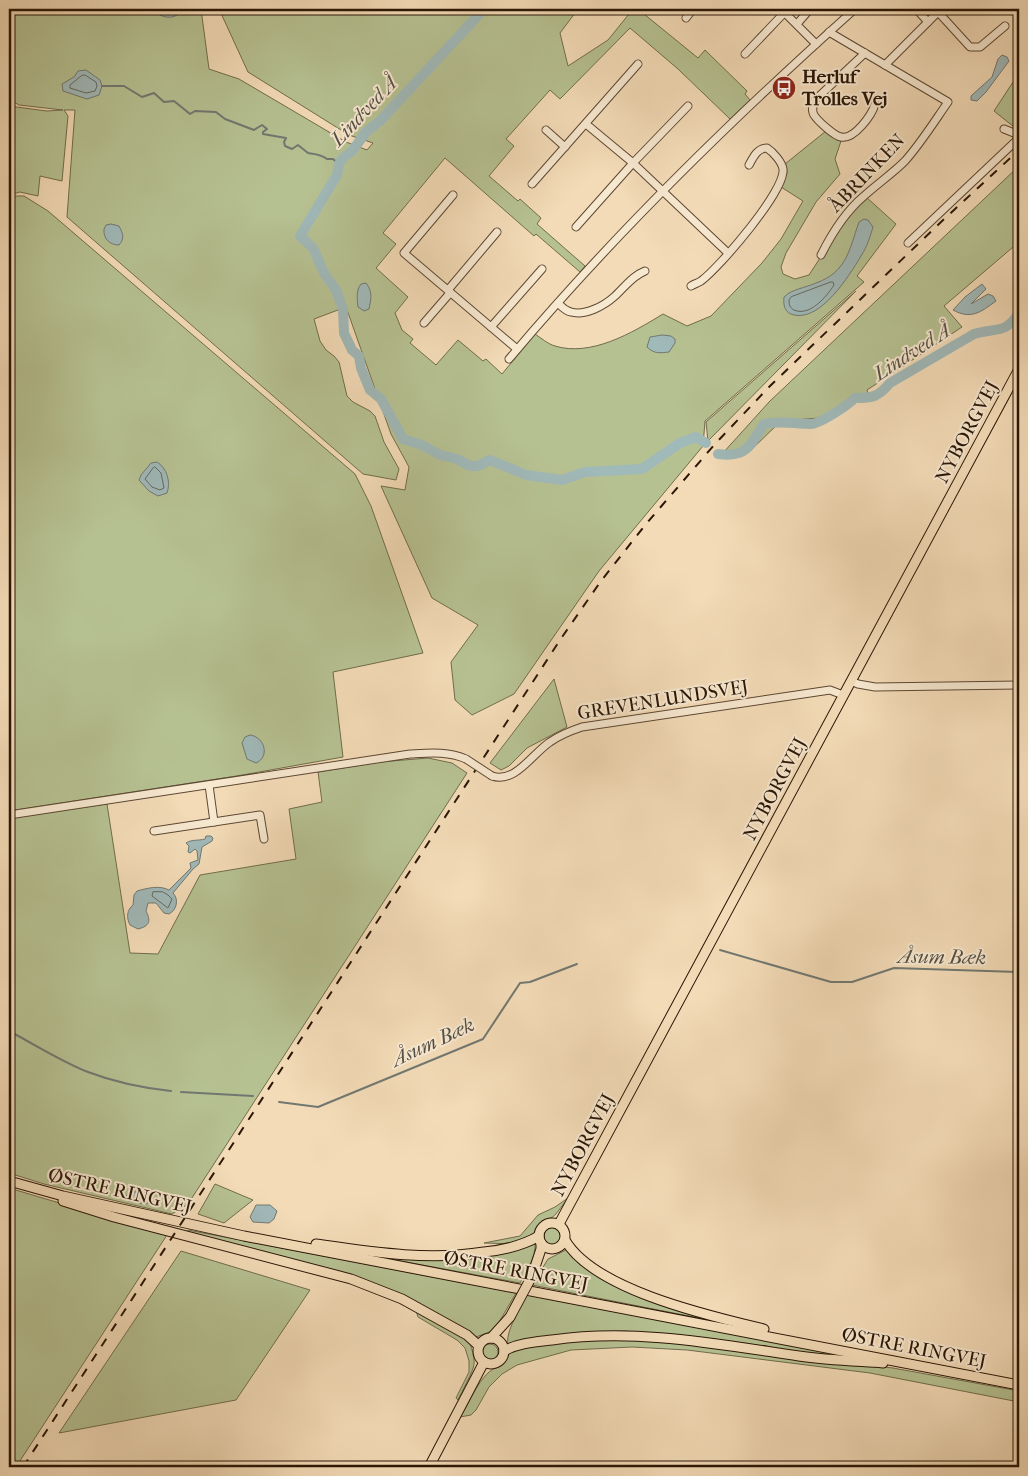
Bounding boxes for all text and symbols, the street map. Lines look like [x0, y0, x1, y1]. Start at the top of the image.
place label: Herluf Trolles Vej [801, 66, 887, 110]
water label: Lindved Å [323, 69, 403, 152]
bus stop icon: Herluf Trolles Vej [771, 75, 797, 101]
street label: ÅBRINKEN [824, 129, 910, 217]
water label: Lindved Å [866, 316, 956, 386]
street label: NYBORGVEJ [931, 377, 1003, 487]
street label: GREVENLUNDSVEJ [576, 676, 750, 724]
street label: NYBORGVEJ [739, 734, 811, 844]
water label: Åsum Bæk [895, 943, 986, 969]
water label: Åsum Bæk [385, 1011, 478, 1072]
street label: NYBORGVEJ [547, 1090, 619, 1200]
street label: ØSTRE RINGVEJ [46, 1164, 194, 1218]
street label: ØSTRE RINGVEJ [442, 1246, 590, 1296]
street label: ØSTRE RINGVEJ [840, 1323, 988, 1373]

